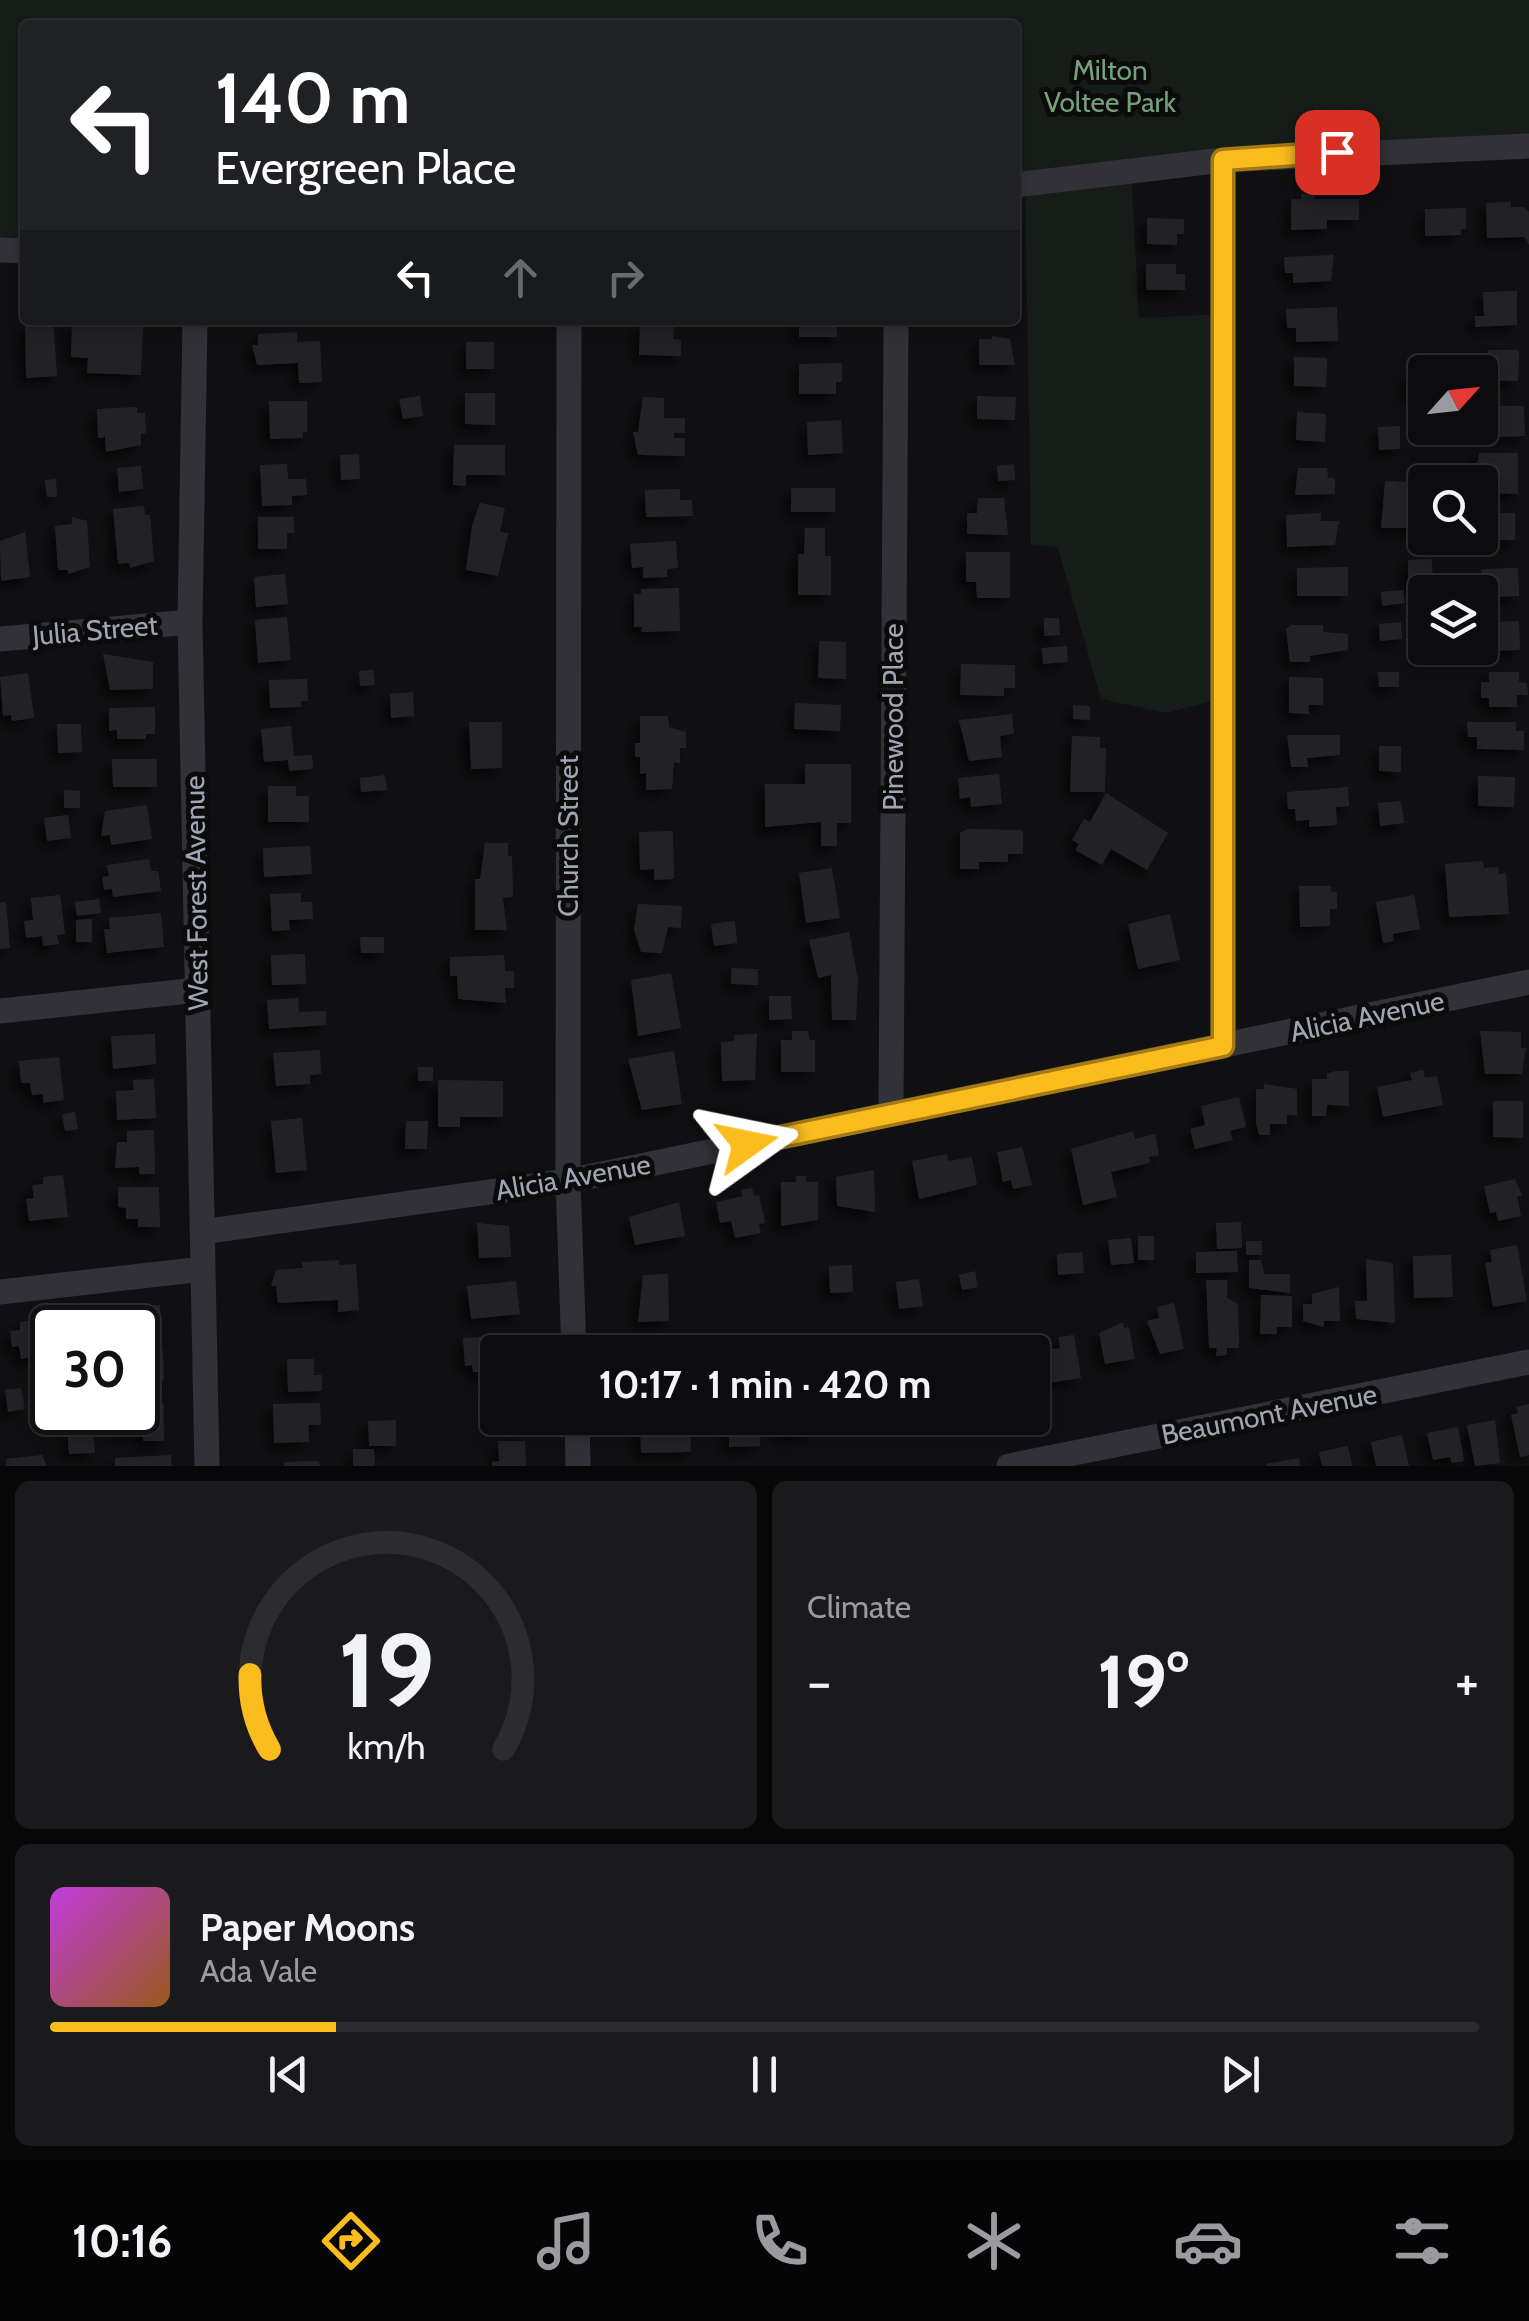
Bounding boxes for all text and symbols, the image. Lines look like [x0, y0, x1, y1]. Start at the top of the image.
park label: Milton Voltee Park [1044, 53, 1176, 119]
text: 140 m [215, 55, 410, 141]
icon: left [50, 60, 180, 190]
pin [1295, 110, 1380, 195]
icon: arrive [1310, 125, 1365, 180]
text: Evergreen Place [215, 141, 516, 195]
icon: left [388, 250, 443, 305]
icon: ahead [493, 250, 548, 305]
icon: right [598, 250, 653, 305]
north arrow [1408, 355, 1498, 445]
map controls [1408, 355, 1498, 665]
button: search [1408, 465, 1498, 555]
button: layers [1408, 575, 1498, 665]
street label: Julia Street [30, 608, 159, 653]
street label: Pinewood Place [876, 623, 910, 811]
street label: Church Street [551, 755, 585, 917]
street label: West Forest Avenue [177, 775, 215, 1011]
street label: Alicia Avenue [1287, 983, 1447, 1049]
position arrow [695, 1092, 799, 1196]
street label: Alicia Avenue [493, 1147, 653, 1207]
speed limit sign: 30 [30, 1305, 160, 1435]
text: 10:17 · 1 min · 420 m [599, 1361, 931, 1408]
street label: Beaumont Avenue [1158, 1376, 1380, 1452]
text: Climate [807, 1587, 911, 1626]
text: 19 [338, 1607, 434, 1733]
text: 19° [1097, 1636, 1189, 1727]
text: − [807, 1648, 831, 1715]
text: + [1455, 1648, 1479, 1715]
text: km/h [347, 1725, 425, 1768]
text: Paper Moons [200, 1904, 415, 1951]
text: Ada Vale [200, 1951, 317, 1990]
icon: previous [261, 2047, 316, 2102]
icon: pause [737, 2047, 792, 2102]
icon: next [1213, 2047, 1268, 2102]
icon: directions [316, 2206, 386, 2276]
icon: music [531, 2206, 601, 2276]
icon: phone [745, 2206, 815, 2276]
icon: climate [959, 2206, 1029, 2276]
icon: car [1173, 2206, 1243, 2276]
icon: filters [1387, 2206, 1457, 2276]
text: 10:16 [72, 2214, 172, 2268]

